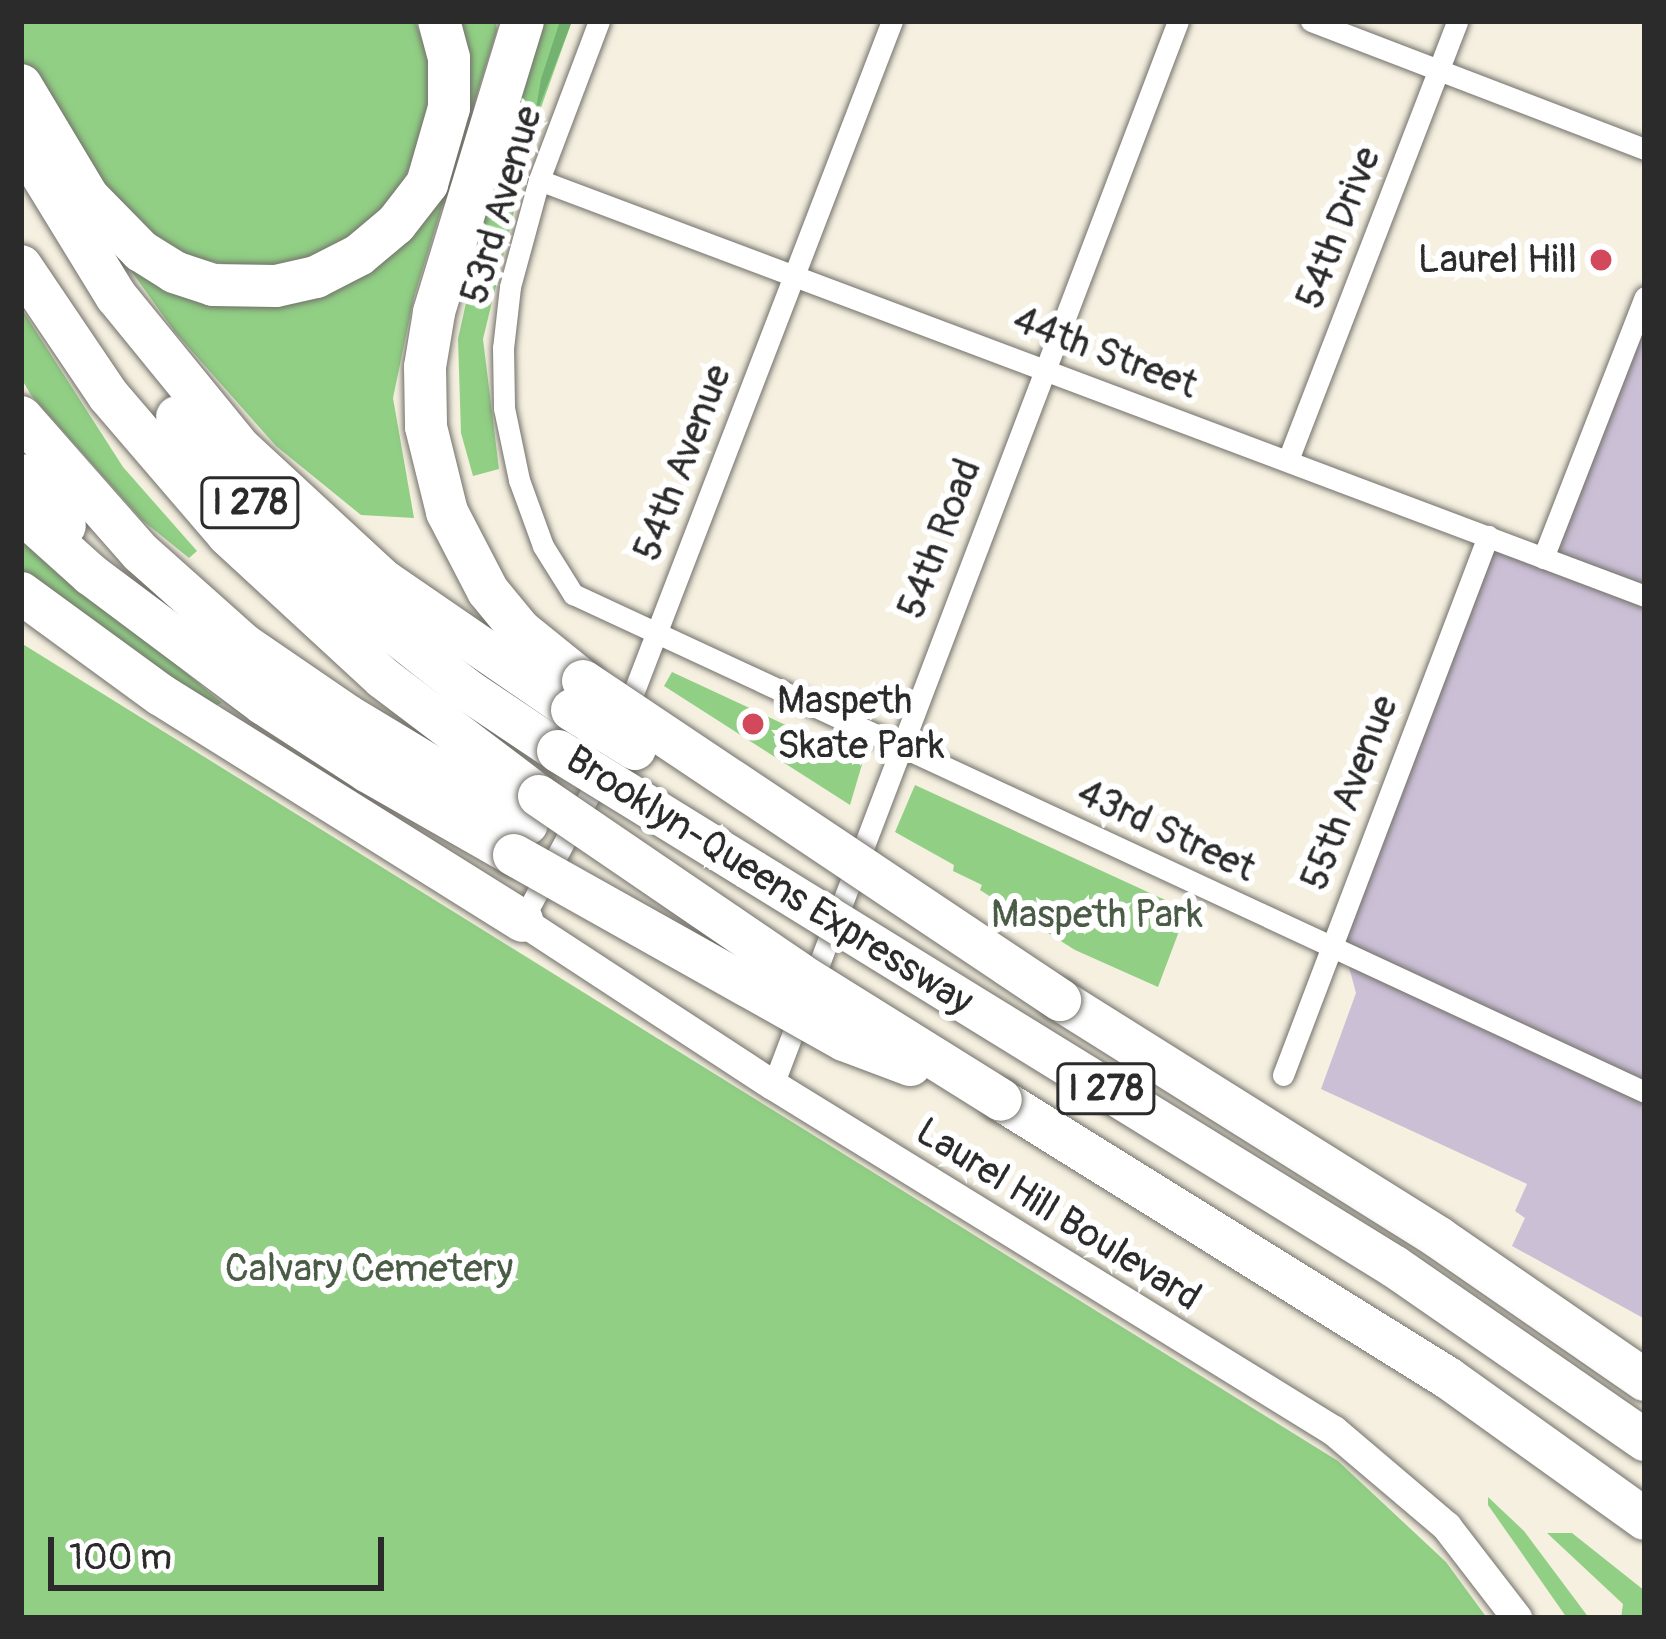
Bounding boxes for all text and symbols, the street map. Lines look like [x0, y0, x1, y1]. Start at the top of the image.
street label: 53rd Avenue [451, 101, 553, 309]
street label: 54th Drive [1287, 140, 1391, 316]
place label: Laurel Hill [1418, 237, 1577, 283]
marker: Laurel Hill [1588, 247, 1614, 273]
street label: 44th Street [1006, 296, 1204, 410]
street label: 54th Avenue [624, 358, 742, 568]
street label: 54th Road [888, 453, 992, 625]
road number: I 278 [199, 473, 301, 533]
place label: Maspeth Skate Park [777, 679, 945, 770]
street label: 55th Avenue [1291, 689, 1409, 897]
marker: Maspeth Skate Park [740, 711, 766, 737]
street label: Brooklyn-Queens Expressway [557, 736, 981, 1026]
street label: 43rd Street [1070, 769, 1262, 893]
park label: Maspeth Park [991, 892, 1203, 938]
road number: I 278 [1055, 1059, 1157, 1119]
street label: Laurel Hill Boulevard [907, 1109, 1209, 1321]
park label: Calvary Cemetery [225, 1246, 513, 1292]
scale bar [54, 1513, 390, 1587]
text: 100 m [69, 1535, 172, 1580]

